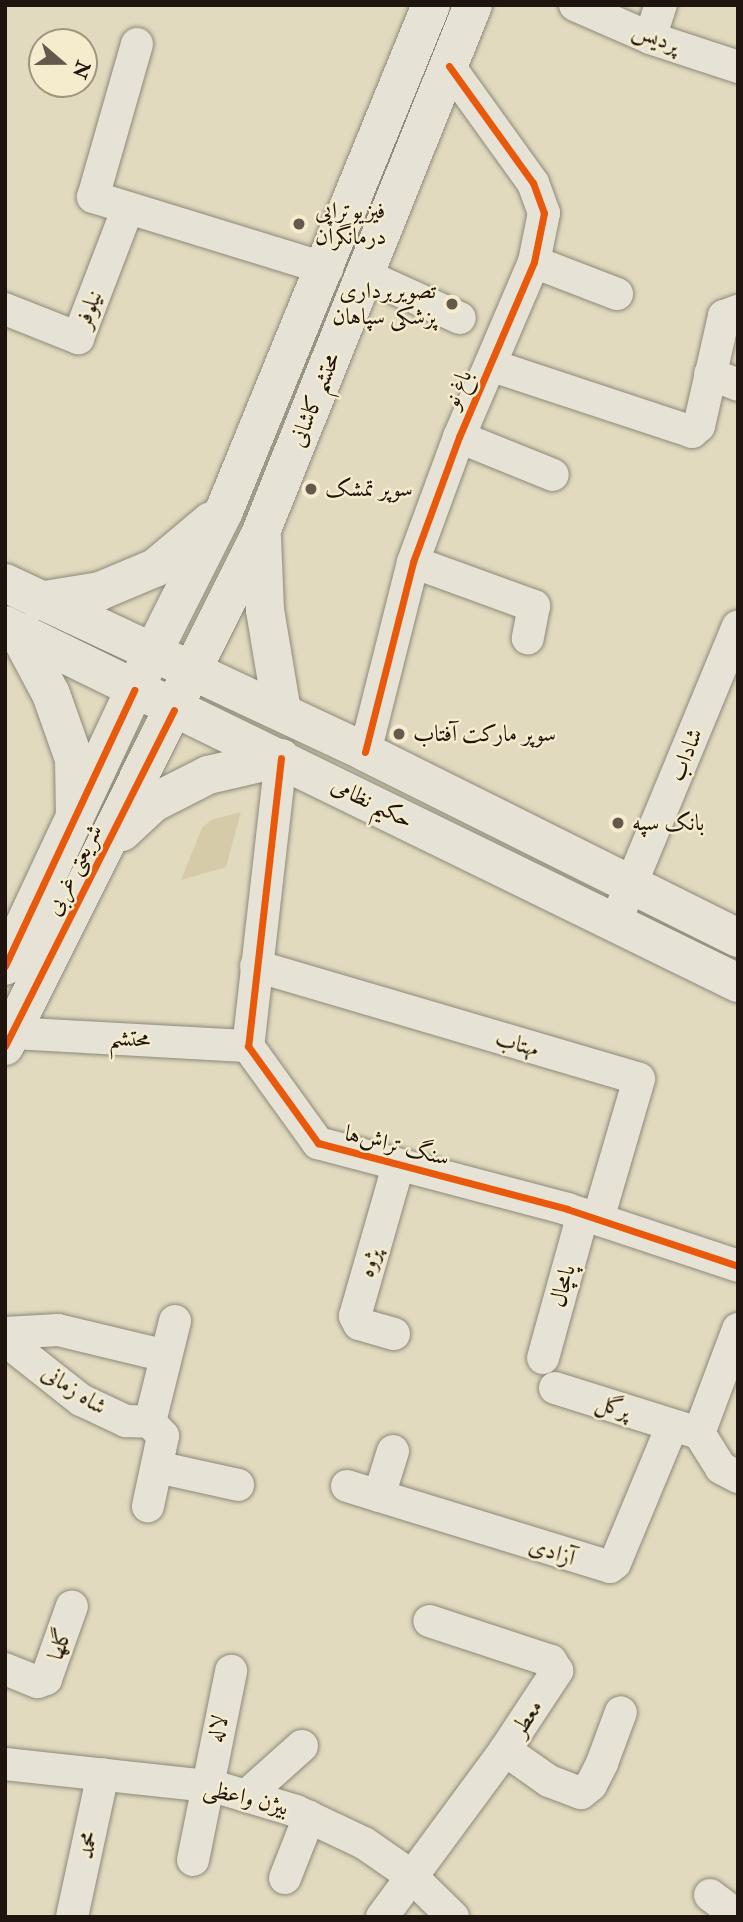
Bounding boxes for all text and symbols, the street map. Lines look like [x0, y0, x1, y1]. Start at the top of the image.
street label: پردیس [628, 16, 684, 60]
north arrow [28, 28, 98, 98]
text: N [67, 57, 95, 82]
place label: فیزیوتراپی درمانگران [315, 197, 386, 251]
marker: فیزیوتراپی درمانگران [289, 214, 309, 234]
place label: تصویربرداری پزشکی سپاهان [332, 277, 436, 331]
street label: نیلوفر [69, 286, 109, 332]
marker: تصویربرداری پزشکی سپاهان [442, 294, 462, 314]
street label: محتشم کاشانی [284, 349, 346, 451]
street label: باغ نو [438, 366, 478, 412]
place label: سوپر تمشک [325, 475, 413, 503]
marker: سوپر تمشک [303, 481, 319, 497]
place label: سوپر مارکت آفتاب [413, 720, 556, 748]
street label: شاداب [663, 724, 709, 786]
marker: سوپر مارکت آفتاب [391, 726, 407, 742]
street label: حکیم نظامی [327, 771, 417, 835]
place label: بانک سپه [632, 809, 704, 837]
marker: بانک سپه [610, 815, 626, 831]
street label: شریعتی غربی [39, 820, 109, 920]
street label: محتشم [109, 1024, 151, 1054]
street label: مهتاب [492, 1025, 542, 1063]
street label: سنگ تراش‌ها [342, 1120, 452, 1172]
street label: پژوه [353, 1245, 387, 1281]
street label: پامچال [544, 1262, 582, 1310]
street label: شاه زمانی [36, 1359, 112, 1421]
street label: پرگل [592, 1388, 634, 1426]
street label: آزادی [525, 1532, 579, 1572]
street label: گلها [42, 1624, 78, 1664]
street label: معطر [505, 1695, 549, 1741]
street label: لاله [202, 1713, 234, 1745]
street label: بیژن واعظی [201, 1774, 291, 1822]
street label: محمد [72, 1829, 104, 1861]

